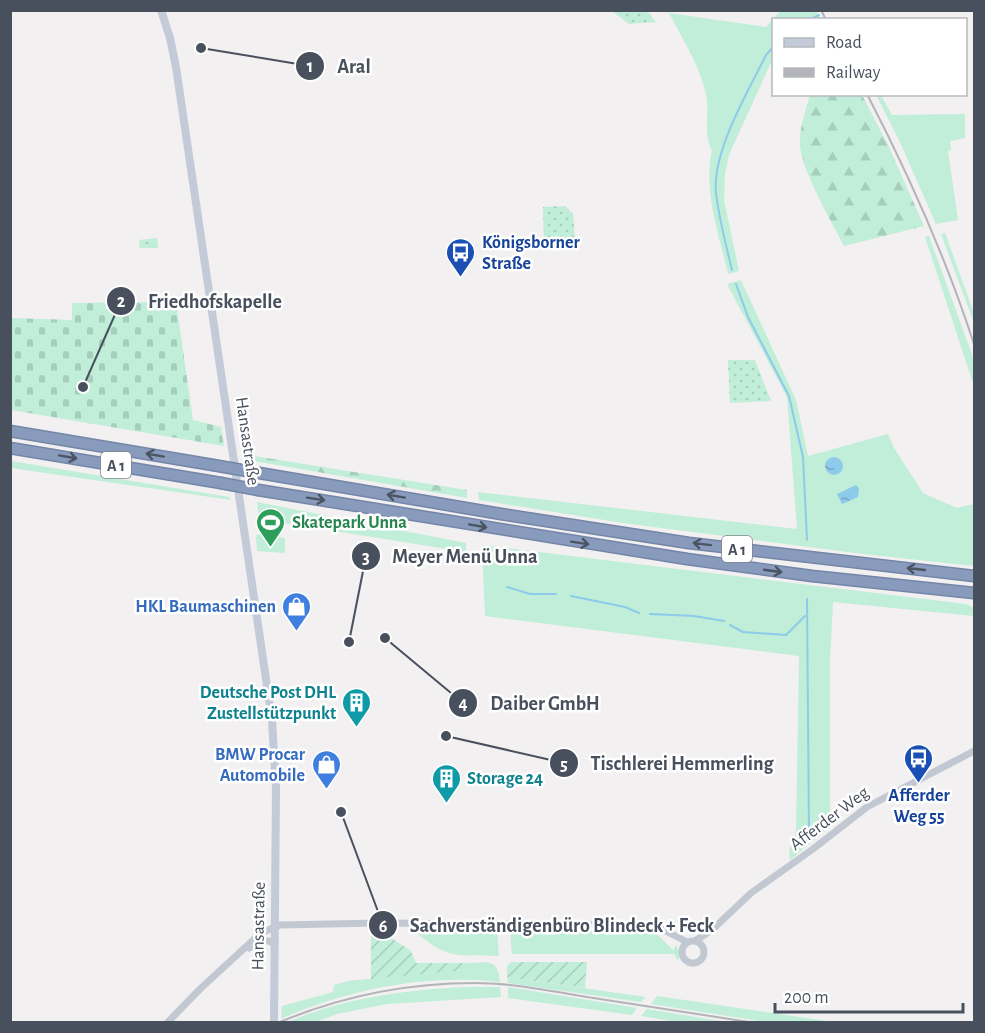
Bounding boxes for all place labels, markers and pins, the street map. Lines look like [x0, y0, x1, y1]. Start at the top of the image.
callout: Aral [295, 47, 382, 85]
place label: Königsborner Straße [482, 234, 581, 273]
bus stop icon: Königsborner Straße [445, 236, 477, 278]
callout: Friedhofskapelle [106, 282, 294, 320]
sports icon: Skatepark Unna [255, 506, 287, 548]
place label: Skatepark Unna [292, 514, 407, 532]
callout: Meyer Menü Unna [351, 537, 550, 575]
shop icon: HKL Baumaschinen [281, 590, 313, 632]
place label: HKL Baumaschinen [135, 598, 276, 616]
place label: Deutsche Post DHL Zustellstützpunkt [200, 684, 336, 723]
callout: Daiber GmbH [448, 684, 611, 722]
building icon: Deutsche Post DHL Zustellstützpunkt [341, 686, 373, 728]
bus stop icon: Afferder Weg 55 [903, 742, 935, 784]
callout: Tischlerei Hemmerling [549, 744, 786, 782]
place label: BMW Procar Automobile [215, 746, 306, 785]
shop icon: BMW Procar Automobile [310, 748, 342, 790]
building icon: Storage 24 [430, 762, 462, 804]
place label: Storage 24 [467, 770, 543, 788]
place label: Afferder Weg 55 [888, 787, 950, 826]
callout: Sachverständigenbüro Blindeck + Feck [368, 906, 726, 944]

